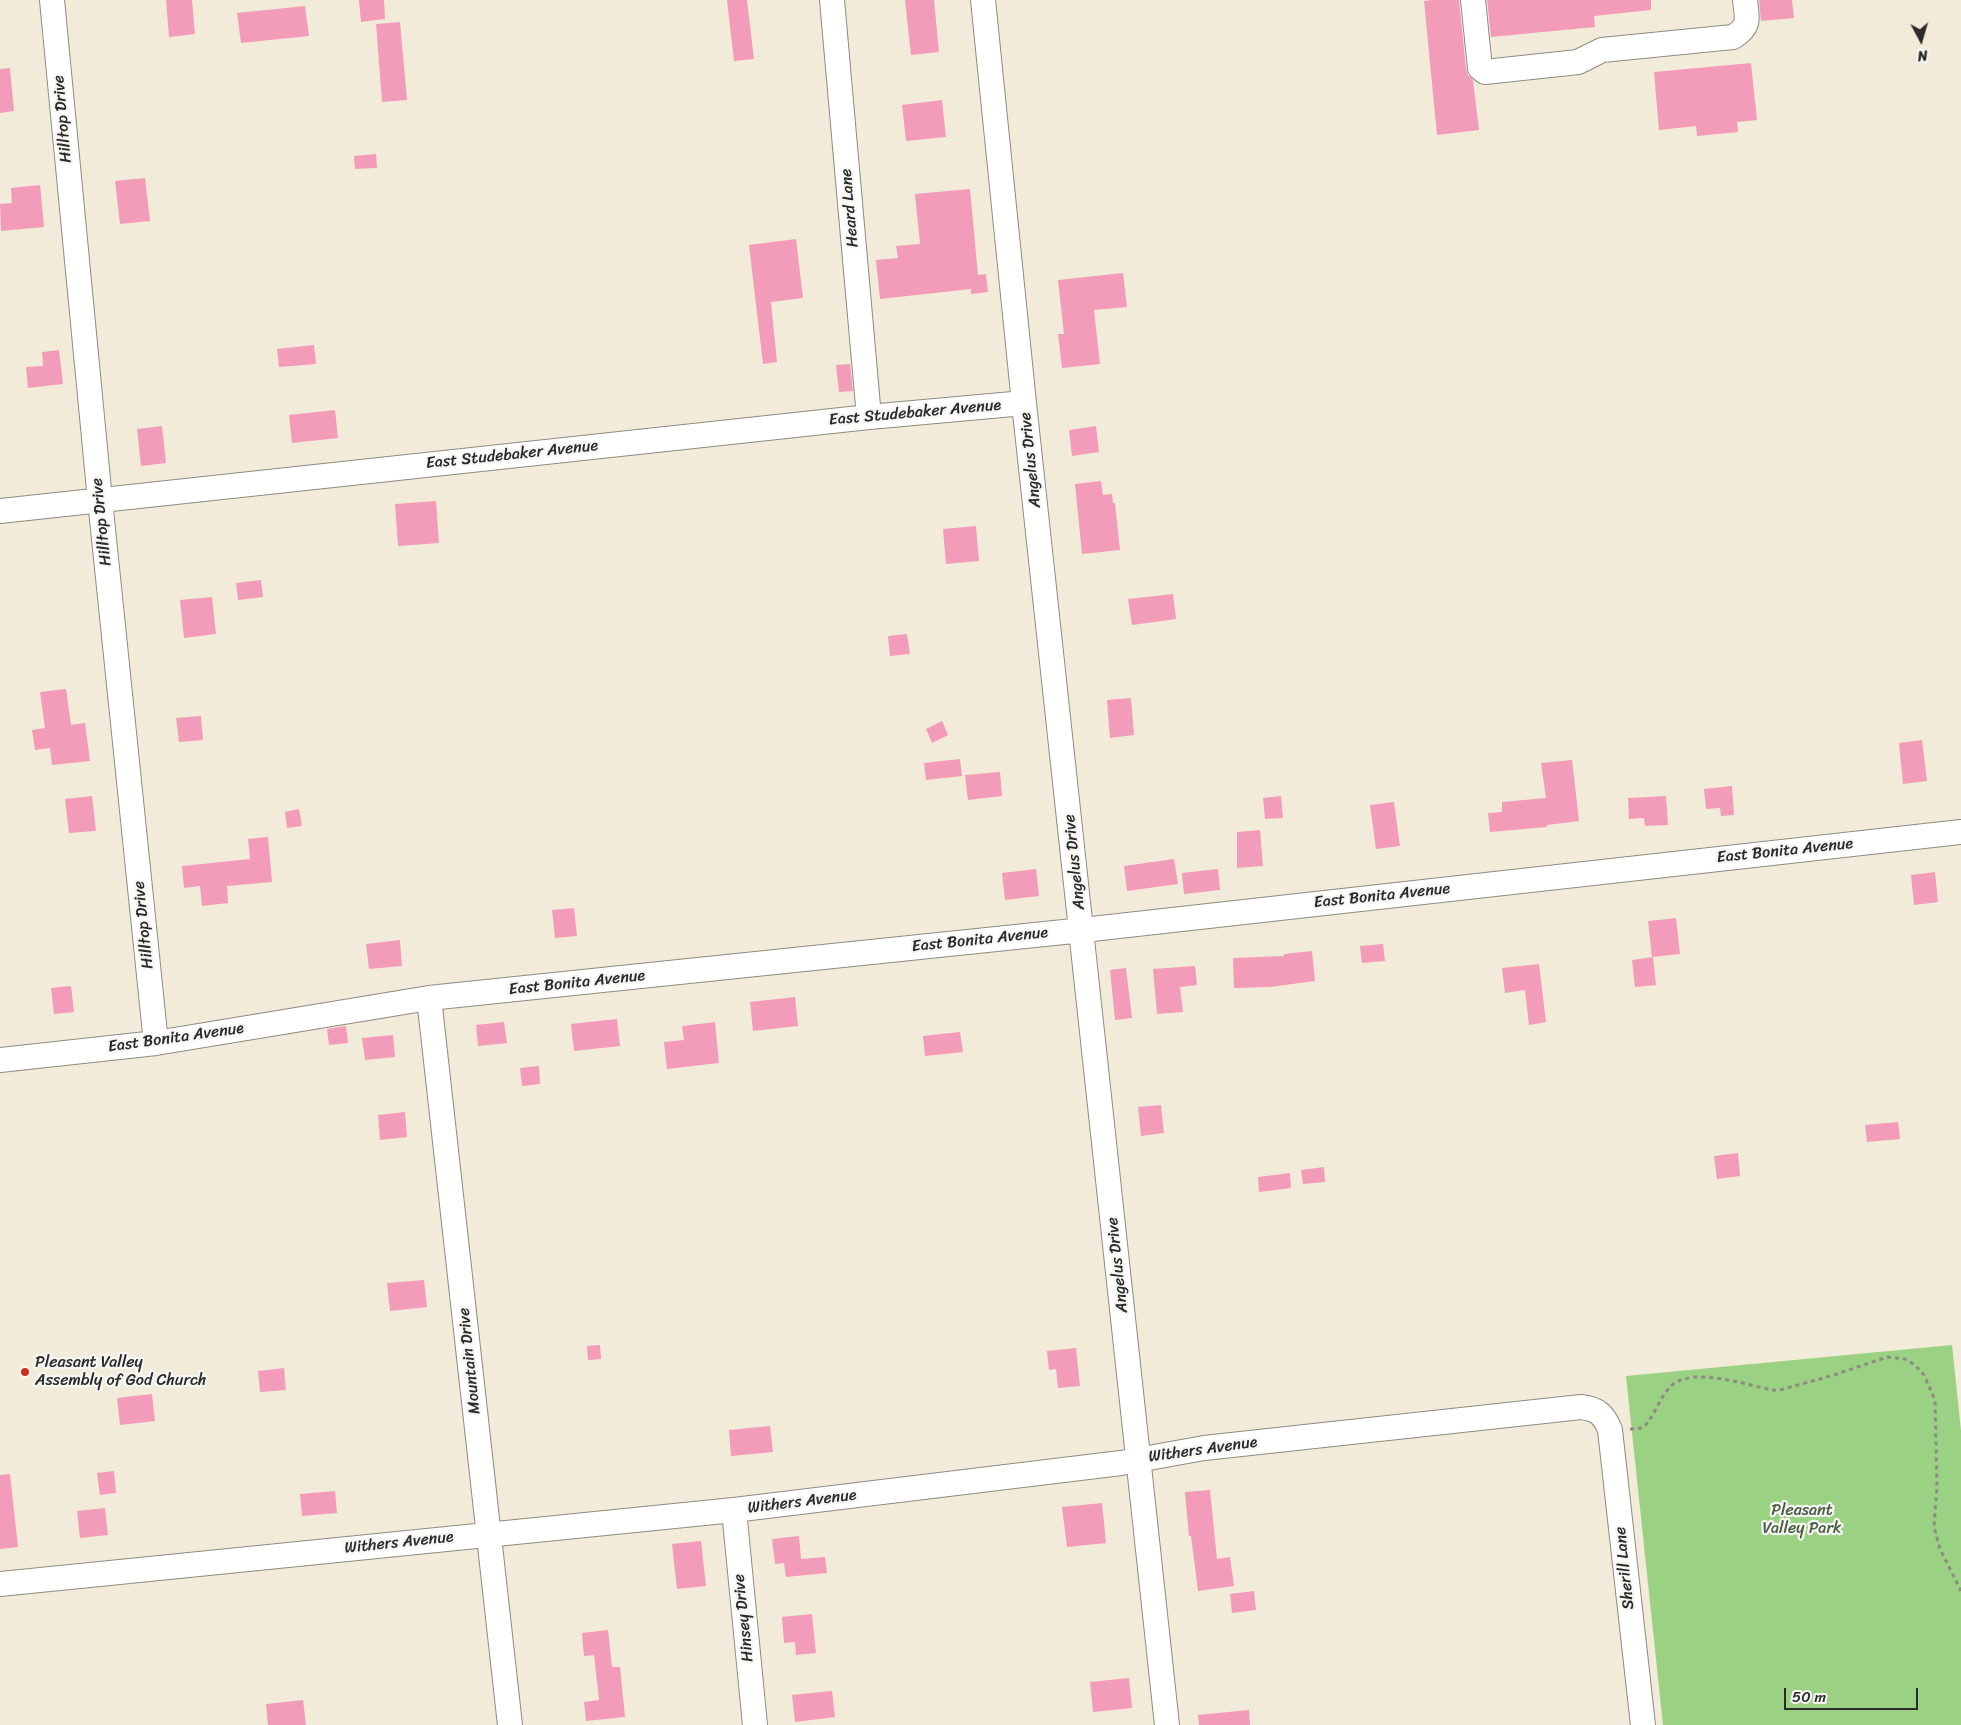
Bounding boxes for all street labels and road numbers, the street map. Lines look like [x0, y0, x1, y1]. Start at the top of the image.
street label: Hilltop Drive [50, 74, 76, 164]
street label: Heard Lane [837, 168, 863, 248]
street label: East Studebaker Avenue [828, 396, 1002, 430]
street label: Angelus Drive [1016, 411, 1046, 509]
street label: East Studebaker Avenue [425, 436, 599, 474]
street label: Hilltop Drive [88, 477, 116, 567]
street label: Angelus Drive [1060, 813, 1090, 911]
street label: East Bonita Avenue [1716, 834, 1854, 868]
street label: East Bonita Avenue [1313, 879, 1451, 913]
street label: Hilltop Drive [130, 880, 158, 970]
street label: East Bonita Avenue [911, 923, 1049, 957]
street label: East Bonita Avenue [508, 966, 646, 1000]
street label: East Bonita Avenue [107, 1019, 245, 1057]
street label: Angelus Drive [1103, 1216, 1133, 1314]
street label: Mountain Drive [455, 1307, 485, 1415]
street label: Withers Avenue [1147, 1433, 1259, 1467]
street label: Withers Avenue [746, 1486, 858, 1518]
street label: Sherill Lane [1611, 1526, 1639, 1610]
street label: Withers Avenue [344, 1528, 454, 1558]
street label: Hinsey Drive [730, 1573, 758, 1663]

